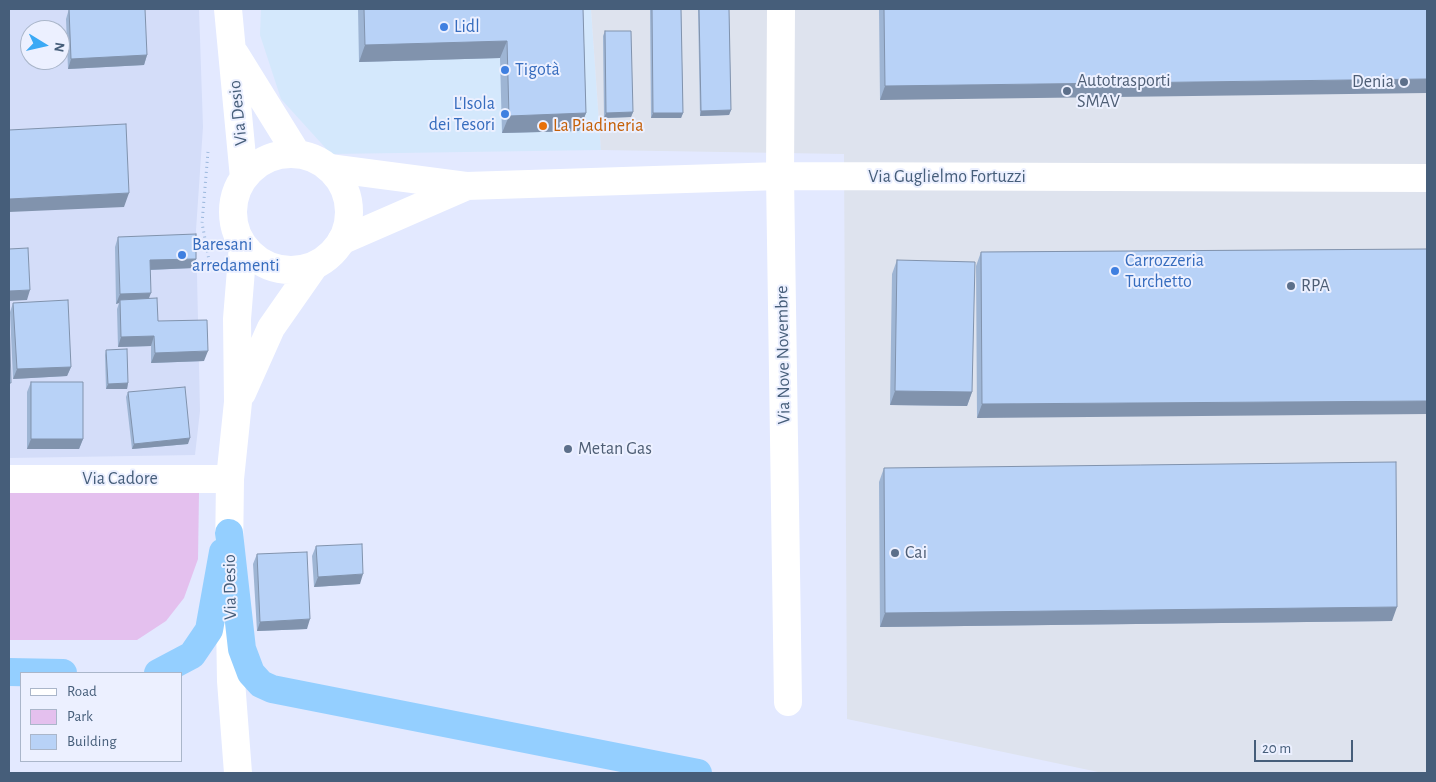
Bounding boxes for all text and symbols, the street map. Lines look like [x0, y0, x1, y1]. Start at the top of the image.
place label: Lidl [454, 16, 480, 38]
north arrow [20, 20, 70, 70]
marker: Lidl [438, 21, 450, 33]
text: N [51, 41, 67, 53]
place label: Tigotà [515, 59, 560, 81]
marker: Tigotà [499, 64, 511, 76]
place label: Autotrasporti SMAV [1077, 70, 1171, 112]
place label: Denia [1352, 71, 1394, 93]
marker: Denia [1398, 76, 1410, 88]
street label: Via Desio [224, 79, 252, 147]
marker: Autotrasporti SMAV [1061, 85, 1073, 97]
place label: L'Isola dei Tesori [429, 93, 495, 136]
marker: L'Isola dei Tesori [499, 108, 511, 120]
place label: La Piadineria [553, 115, 644, 137]
marker: La Piadineria [537, 120, 549, 132]
street label: Via Guglielmo Fortuzzi [868, 166, 1026, 188]
place label: Baresani arredamenti [192, 234, 280, 276]
marker: Baresani arredamenti [176, 249, 188, 261]
place label: Carrozzeria Turchetto [1125, 250, 1204, 292]
marker: Carrozzeria Turchetto [1109, 265, 1121, 277]
place label: RPA [1301, 275, 1330, 297]
marker: RPA [1285, 280, 1297, 292]
street label: Via Nove Novembre [771, 285, 795, 425]
place label: Metan Gas [578, 438, 652, 460]
marker: Metan Gas [562, 443, 574, 455]
street label: Via Cadore [82, 468, 158, 490]
place label: Cai [905, 542, 927, 564]
marker: Cai [889, 547, 901, 559]
street label: Via Desio [219, 554, 241, 620]
legend [20, 672, 182, 762]
text: Road [67, 684, 97, 699]
text: Park [67, 709, 93, 724]
scale bar [1256, 730, 1355, 762]
text: Building [67, 734, 117, 749]
text: 20 m [1262, 741, 1291, 756]

